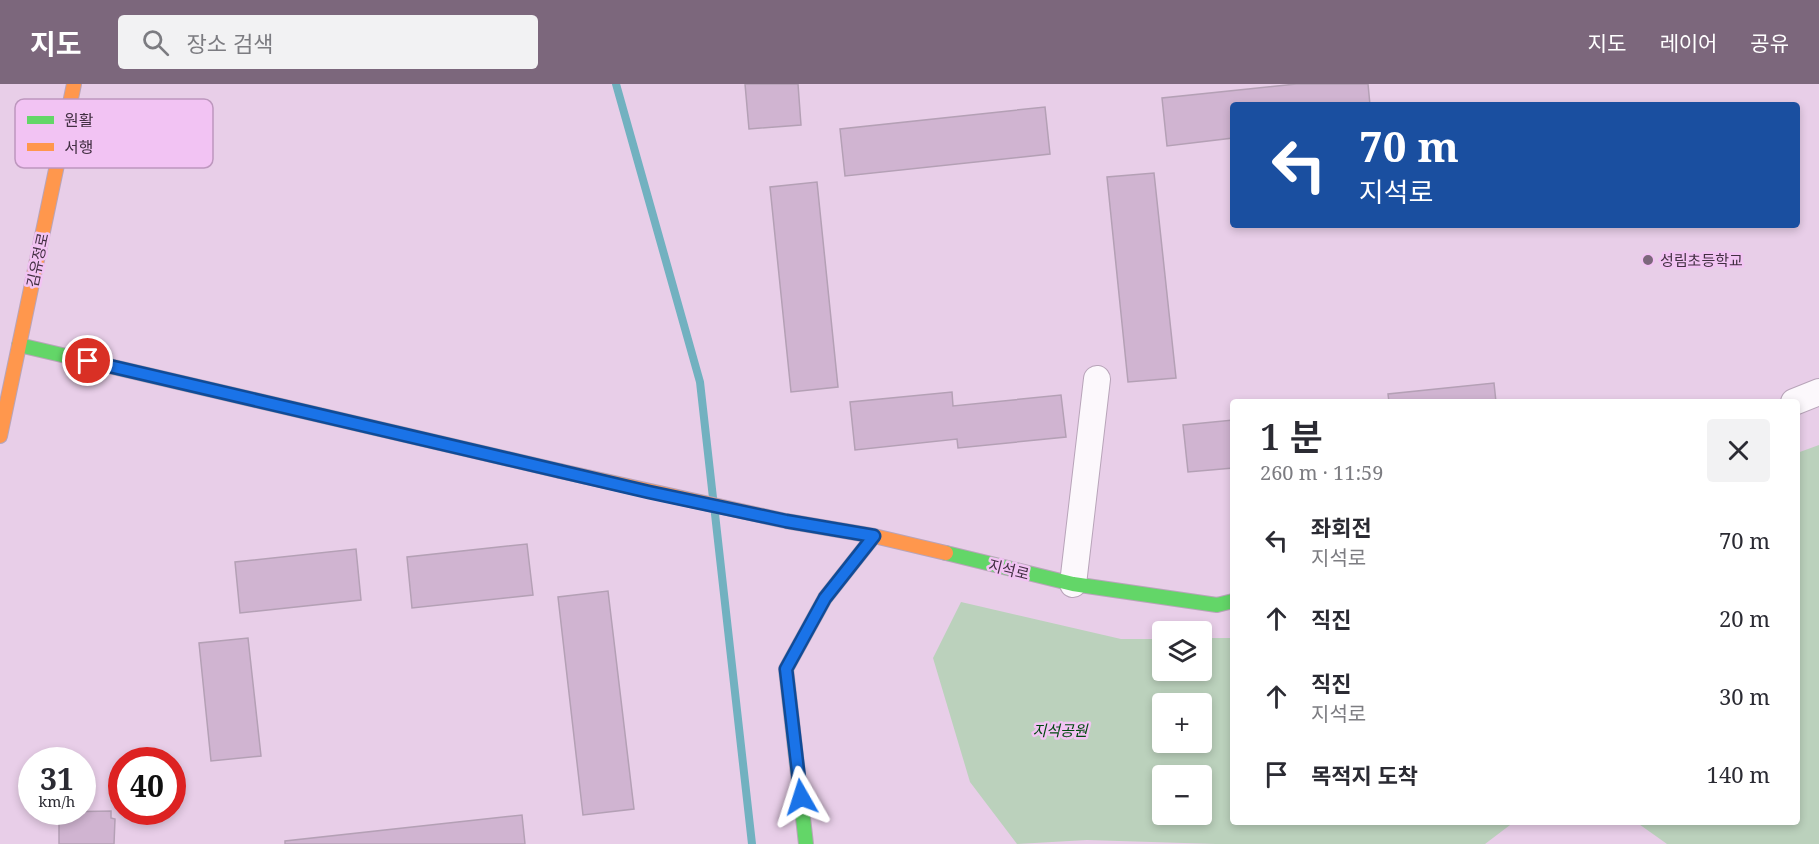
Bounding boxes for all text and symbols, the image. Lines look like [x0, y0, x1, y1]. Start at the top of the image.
search box [118, 15, 538, 69]
text: 지도 [30, 24, 82, 62]
icon: search [139, 26, 172, 59]
text: 장소 검색 [187, 28, 273, 58]
text: 지도 [1588, 29, 1626, 57]
text: 레이어 [1659, 29, 1717, 57]
text: 공유 [1750, 29, 1789, 57]
legend [15, 99, 213, 168]
text: 원활 [64, 109, 94, 131]
text: 70 m [1359, 117, 1459, 174]
icon: left [1260, 126, 1338, 204]
text: 서행 [64, 136, 93, 158]
text: 지석로 [1359, 173, 1434, 210]
street label: 김유정로 [21, 231, 53, 289]
place label: 성림초등학교 [1660, 250, 1743, 270]
marker: 성림초등학교 [1641, 253, 1655, 267]
pin [62, 335, 113, 386]
icon: arrive [71, 344, 104, 377]
text: 1 분 [1260, 412, 1323, 461]
button: close [1707, 419, 1770, 482]
text: 260 m · 11:59 [1260, 459, 1383, 486]
text: 좌회전 [1311, 512, 1372, 542]
icon: left [1260, 524, 1293, 557]
text: 70 m [1719, 525, 1770, 555]
text: 지석로 [1311, 544, 1366, 571]
street label: 지석로 [986, 554, 1032, 584]
icon: ahead [1260, 602, 1293, 635]
text: 20 m [1719, 603, 1770, 633]
text: 직진 [1311, 604, 1351, 634]
map controls [1152, 621, 1212, 825]
button: layers [1152, 621, 1212, 681]
text: 직진 [1311, 668, 1351, 698]
icon: ahead [1260, 680, 1293, 713]
text: 30 m [1719, 681, 1770, 711]
button: + [1152, 693, 1212, 753]
text: 지석로 [1311, 700, 1366, 727]
park label: 지석공원 [1032, 720, 1089, 740]
speed limit sign: 40 [108, 747, 186, 825]
text: 31 [40, 758, 74, 799]
icon: arrive [1260, 758, 1293, 791]
text: 140 m [1707, 759, 1770, 789]
text: 목적지 도착 [1311, 760, 1418, 790]
position arrow [769, 765, 833, 829]
button: − [1152, 765, 1212, 825]
text: km/h [39, 791, 75, 811]

